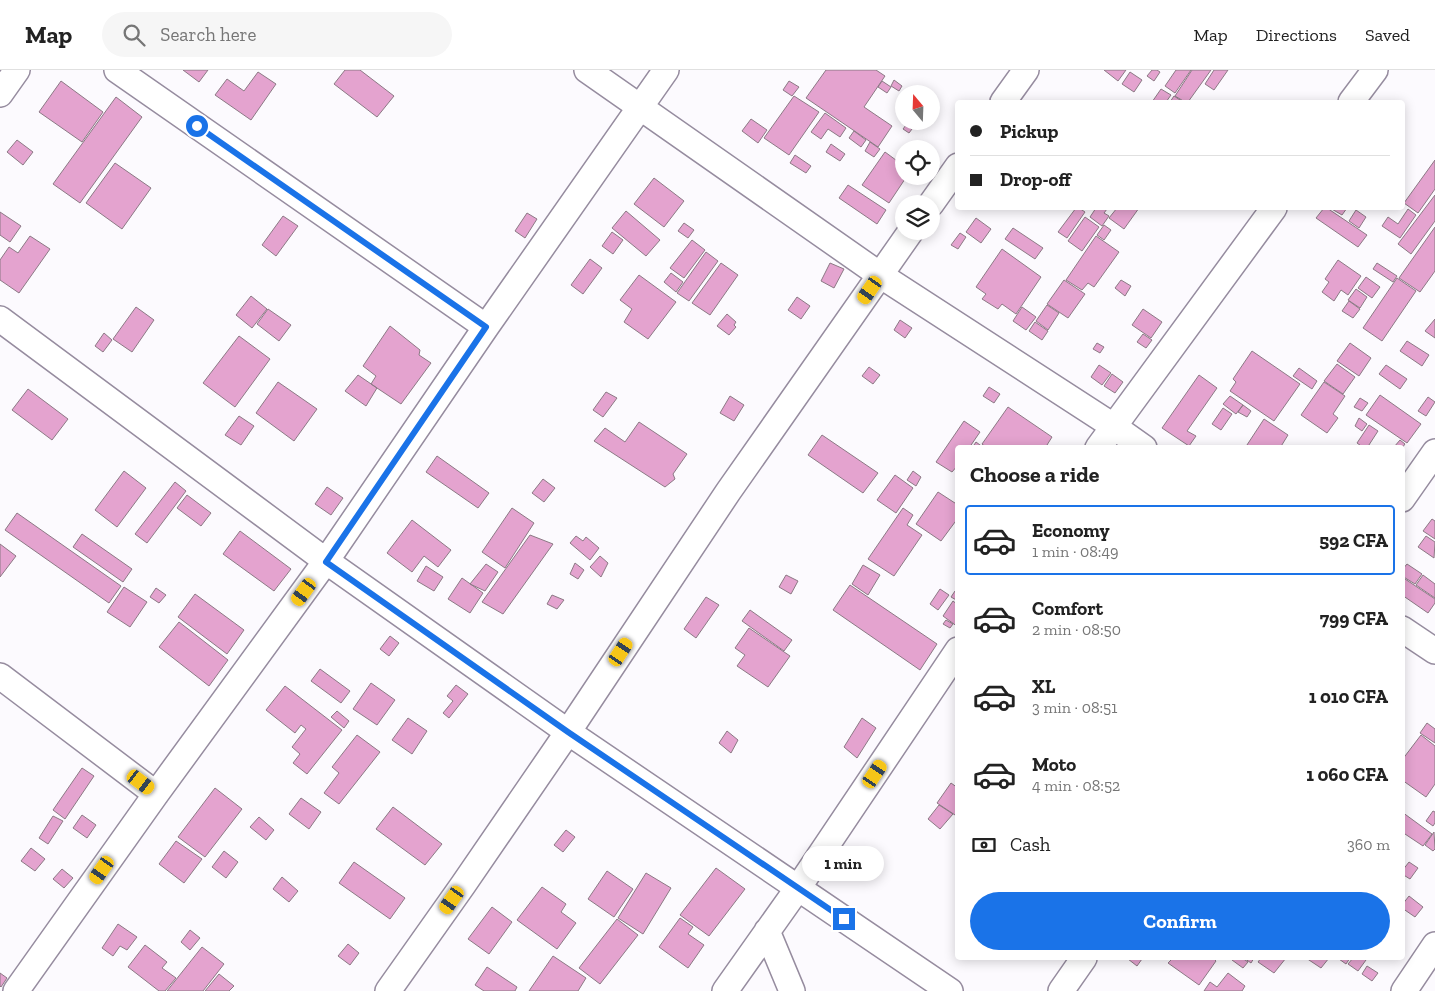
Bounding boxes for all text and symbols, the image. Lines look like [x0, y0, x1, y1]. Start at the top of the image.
search box [102, 12, 452, 57]
text: Map [25, 20, 72, 49]
icon: search [120, 21, 148, 49]
text: Search here [160, 23, 257, 46]
text: Map [1193, 24, 1228, 46]
text: Directions [1256, 24, 1337, 46]
text: Saved [1365, 24, 1410, 46]
north arrow [895, 85, 940, 130]
map controls [895, 85, 940, 240]
route start [186, 115, 208, 137]
text: Pickup [1000, 120, 1058, 143]
button: locate [895, 140, 940, 185]
text: Drop-off [1000, 168, 1071, 191]
button: layers [895, 195, 940, 240]
car [855, 273, 884, 307]
text: Choose a ride [970, 461, 1100, 488]
icon: car [972, 518, 1017, 563]
text: Economy [1032, 519, 1110, 542]
text: 592 CFA [1319, 529, 1388, 552]
text: 1 min · 08:49 [1032, 542, 1119, 561]
car [289, 575, 318, 609]
icon: car [972, 596, 1017, 641]
text: Comfort [1032, 597, 1103, 620]
text: 799 CFA [1320, 607, 1388, 630]
text: 2 min · 08:50 [1032, 620, 1121, 639]
car [606, 635, 635, 669]
icon: car [972, 674, 1017, 719]
text: XL [1032, 675, 1055, 698]
text: 1 010 CFA [1309, 685, 1388, 708]
text: 3 min · 08:51 [1032, 698, 1117, 717]
icon: car [972, 752, 1017, 797]
text: Moto [1032, 753, 1076, 776]
car [860, 757, 889, 791]
text: 1 060 CFA [1306, 763, 1388, 786]
car [124, 767, 157, 797]
text: 4 min · 08:52 [1032, 776, 1120, 795]
icon: cash [970, 831, 998, 859]
text: Cash [1010, 833, 1050, 856]
text: 360 m [1347, 835, 1390, 854]
callout: 1 min [803, 846, 885, 882]
car [87, 853, 116, 887]
text: 1 min [824, 854, 862, 873]
car [437, 883, 466, 917]
button: Confirm [970, 892, 1390, 950]
route end [833, 908, 855, 930]

